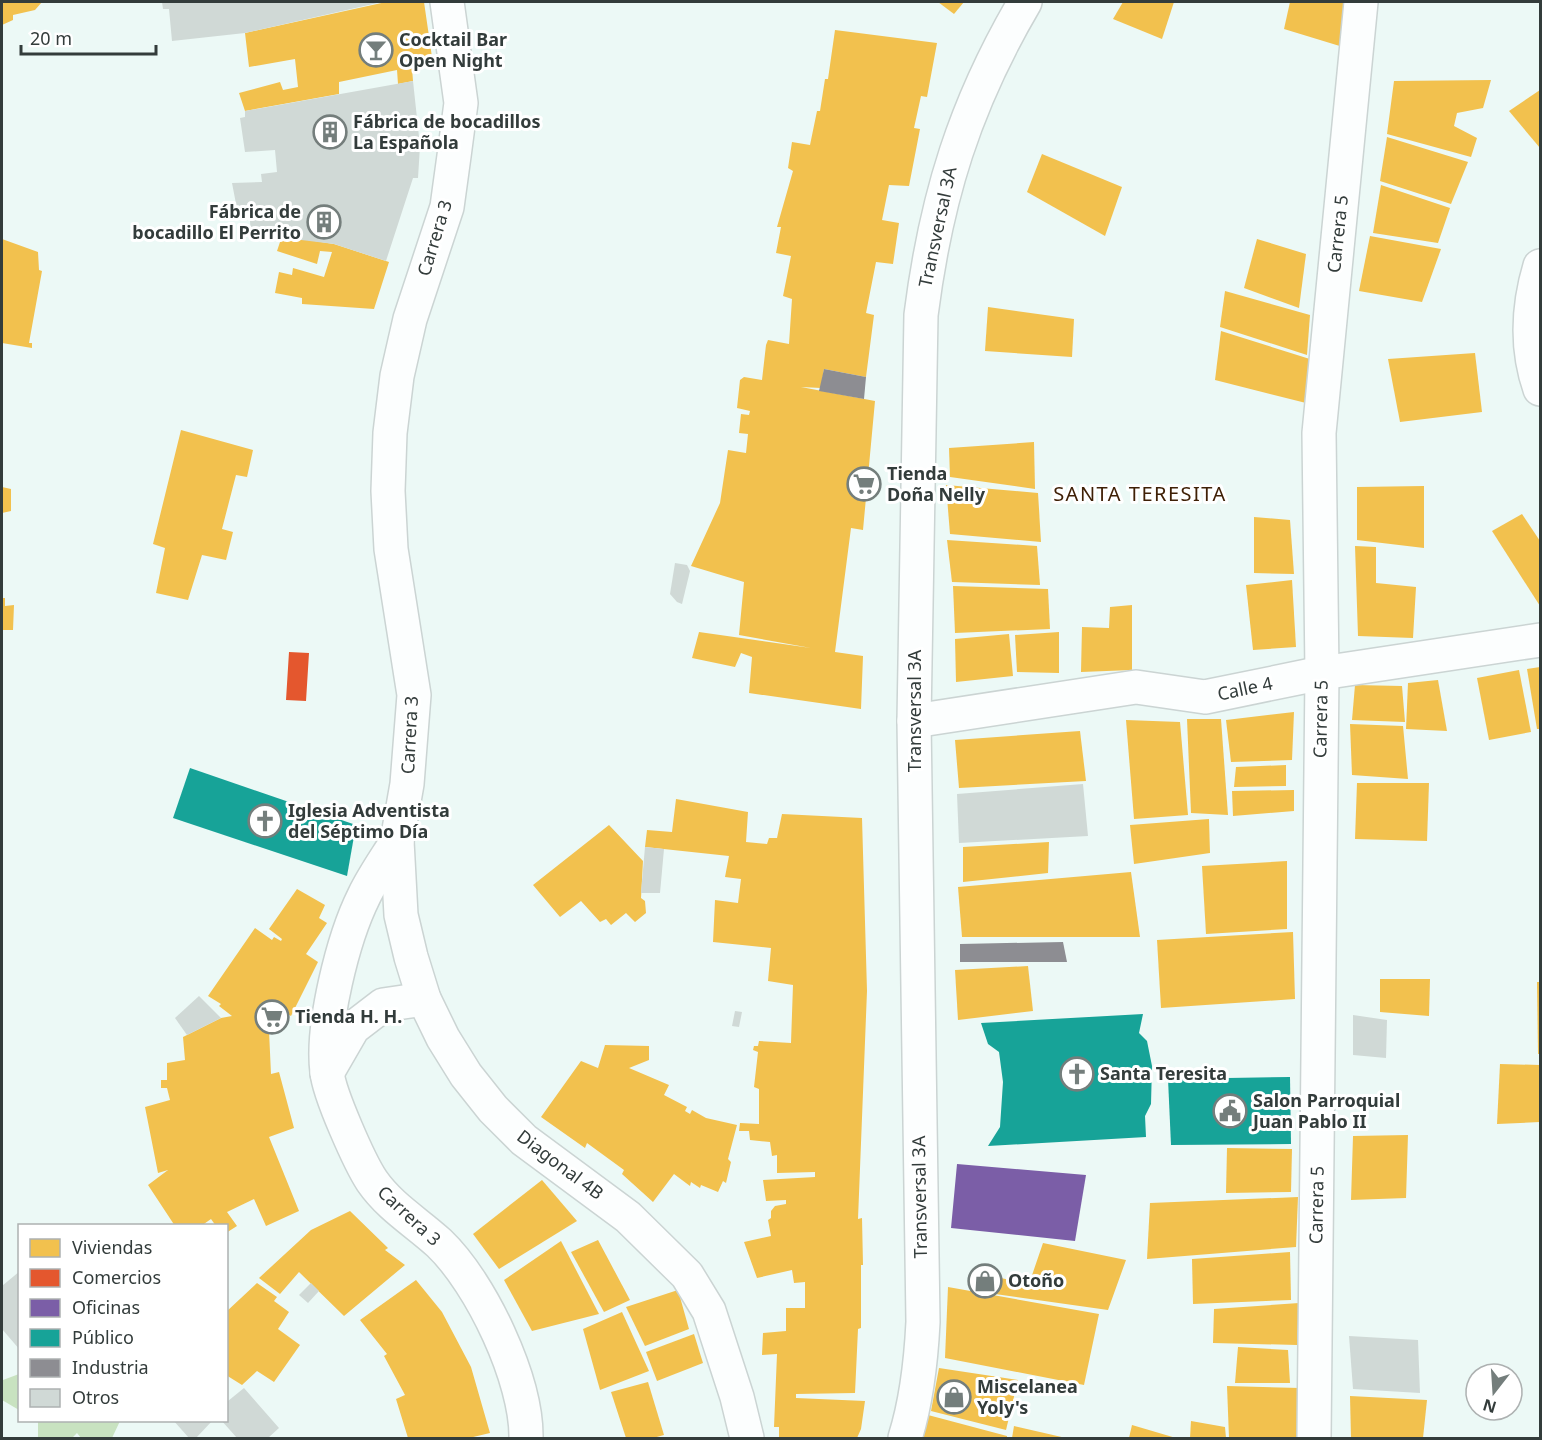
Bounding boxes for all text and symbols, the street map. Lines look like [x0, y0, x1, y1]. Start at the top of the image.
scale bar [21, 18, 156, 56]
text: 20 m [30, 26, 72, 50]
place label: Cocktail Bar Open Night [399, 27, 507, 72]
bar icon: Cocktail Bar Open Night [358, 32, 394, 68]
place label: Fábrica de bocadillos La Española [353, 109, 541, 154]
building icon: Fábrica de bocadillos La Española [312, 114, 348, 150]
street label: Transversal 3A [913, 164, 962, 289]
street label: Carrera 5 [1321, 194, 1353, 274]
street label: Carrera 3 [411, 197, 457, 279]
place label: Fábrica de bocadillo El Perrito [132, 199, 301, 244]
building icon: Fábrica de bocadillo El Perrito [306, 204, 342, 240]
place label: Tienda Doña Nelly [887, 461, 986, 506]
supermarket icon: Tienda Doña Nelly [846, 466, 882, 502]
district label: SANTA TERESITA [1053, 480, 1227, 507]
street label: Transversal 3A [902, 649, 926, 772]
street label: Calle 4 [1215, 670, 1275, 706]
street label: Carrera 5 [1307, 680, 1333, 758]
street label: Carrera 3 [395, 695, 423, 775]
place label: Iglesia Adventista del Séptimo Día [288, 798, 450, 843]
church icon: Iglesia Adventista del Séptimo Día [247, 803, 283, 839]
supermarket icon: Tienda H. H. [254, 999, 290, 1035]
place label: Tienda H. H. [295, 1004, 402, 1028]
church icon: Santa Teresita [1059, 1056, 1095, 1092]
place label: Santa Teresita [1100, 1061, 1227, 1085]
place label: Salon Parroquial Juan Pablo II [1251, 1088, 1400, 1133]
public building icon: Salon Parroquial Juan Pablo II [1212, 1093, 1248, 1129]
street label: Diagonal 4B [512, 1124, 609, 1205]
street label: Transversal 3A [906, 1135, 932, 1259]
street label: Carrera 5 [1303, 1166, 1329, 1244]
street label: Carrera 3 [373, 1180, 446, 1251]
legend [18, 1224, 228, 1422]
text: Viviendas [72, 1235, 152, 1259]
shop icon: Otoño [967, 1263, 1003, 1299]
text: Comercios [72, 1265, 161, 1289]
place label: Otoño [1008, 1268, 1064, 1292]
text: Oficinas [72, 1295, 140, 1319]
text: Público [72, 1325, 134, 1349]
text: Industria [72, 1355, 149, 1379]
north arrow [1464, 1362, 1524, 1422]
place label: Miscelanea Yoly's [977, 1374, 1078, 1419]
shop icon: Miscelanea Yoly's [936, 1379, 972, 1415]
text: Otros [72, 1385, 119, 1409]
text: N [1480, 1394, 1499, 1419]

